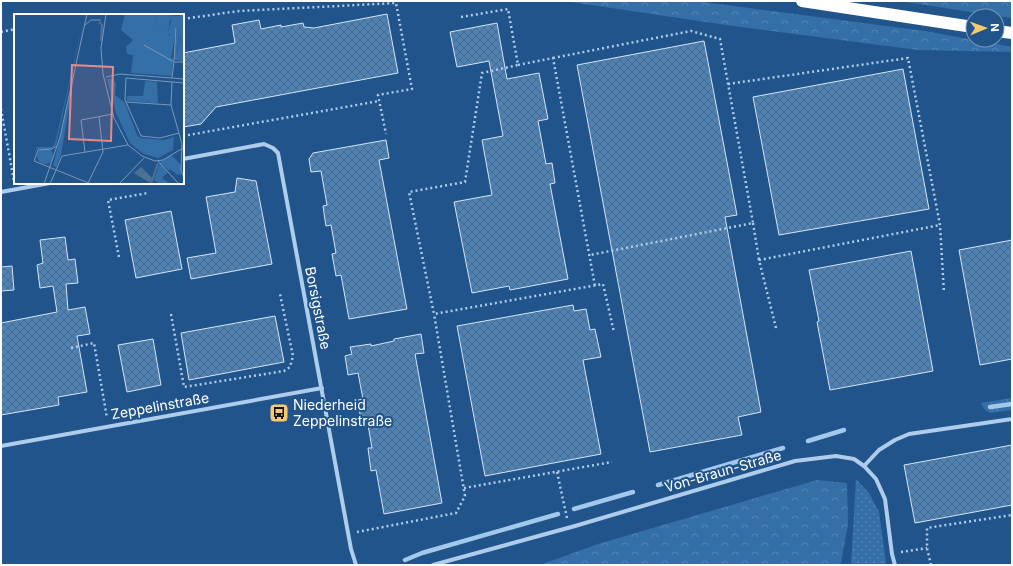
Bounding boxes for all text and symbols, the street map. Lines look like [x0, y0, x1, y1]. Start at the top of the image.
north arrow [965, 8, 1005, 48]
inset map [14, 14, 184, 184]
text: N [988, 23, 1002, 32]
street label: Borsigstraße [302, 265, 335, 351]
street label: Zeppelinstraße [110, 389, 210, 422]
place label: Niederheid Zeppelinstraße [293, 396, 392, 429]
bus stop icon: Niederheid Zeppelinstraße [268, 402, 290, 424]
street label: Von-Braun-Straße [662, 446, 783, 495]

